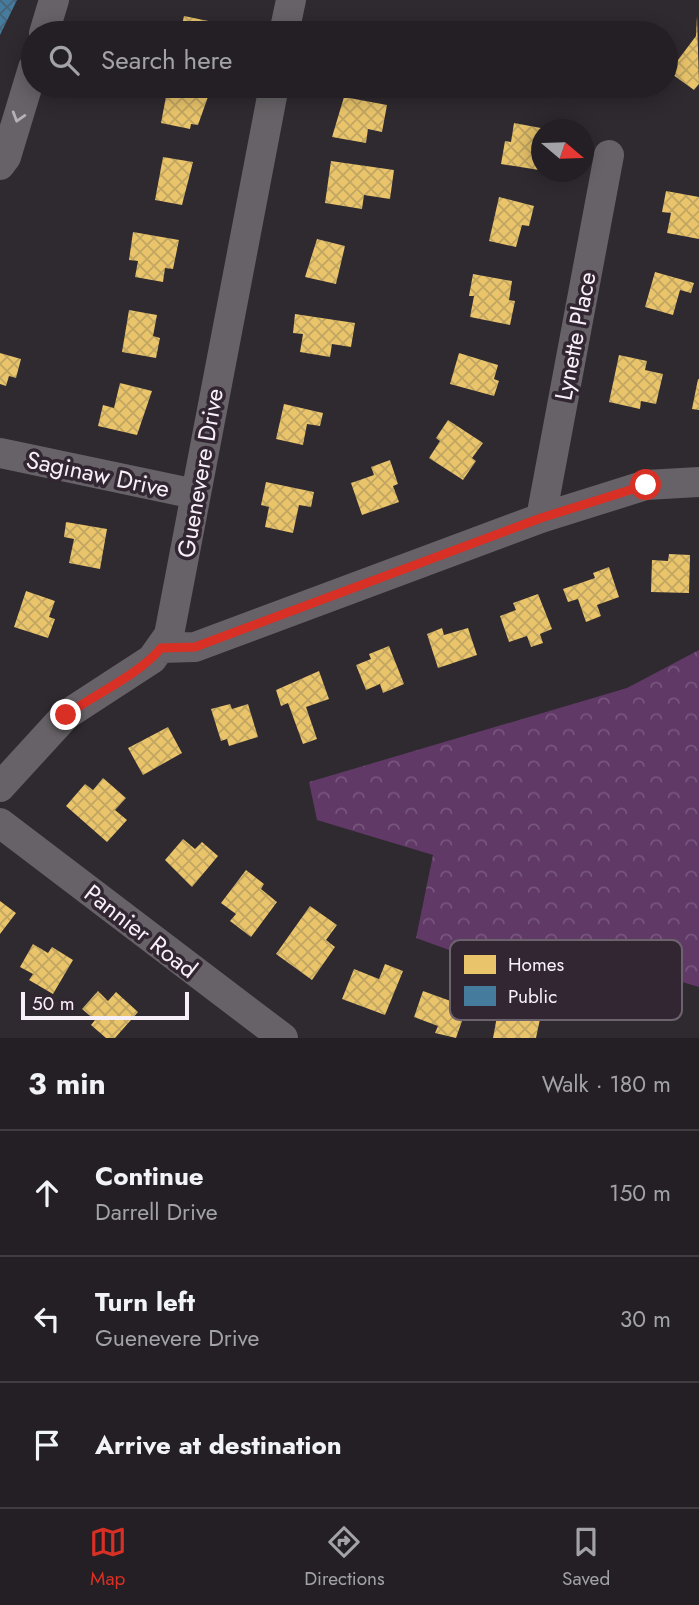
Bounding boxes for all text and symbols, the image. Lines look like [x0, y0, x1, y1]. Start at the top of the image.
search box [21, 21, 678, 98]
icon: search [45, 41, 83, 79]
text: Search here [101, 41, 233, 79]
one-way arrow [12, 110, 26, 123]
north arrow [531, 119, 594, 182]
street label: Lynette Place [545, 269, 605, 403]
street label: Guenevere Drive [168, 386, 232, 560]
street label: Saginaw Drive [23, 442, 173, 506]
route start [630, 469, 661, 500]
route end [50, 699, 81, 730]
street label: Pannier Road [77, 876, 205, 986]
legend [450, 940, 682, 1020]
text: Homes [508, 951, 565, 978]
text: Public [508, 983, 557, 1010]
scale bar [21, 989, 189, 1021]
text: 50 m [32, 990, 75, 1017]
text: 3 min [28, 1062, 106, 1105]
text: Walk · 180 m [542, 1067, 671, 1101]
text: Continue [95, 1157, 204, 1195]
icon: ahead [28, 1174, 66, 1212]
text: 150 m [609, 1176, 671, 1210]
text: Darrell Drive [95, 1195, 218, 1229]
text: Turn left [95, 1283, 195, 1321]
icon: left [28, 1300, 66, 1338]
text: 30 m [620, 1302, 671, 1336]
text: Guenevere Drive [95, 1321, 259, 1355]
icon: arrive [28, 1426, 66, 1464]
text: Arrive at destination [95, 1426, 342, 1464]
tab: Map [89, 1523, 127, 1592]
tab: Directions [304, 1523, 385, 1592]
tab: Saved [562, 1523, 610, 1592]

